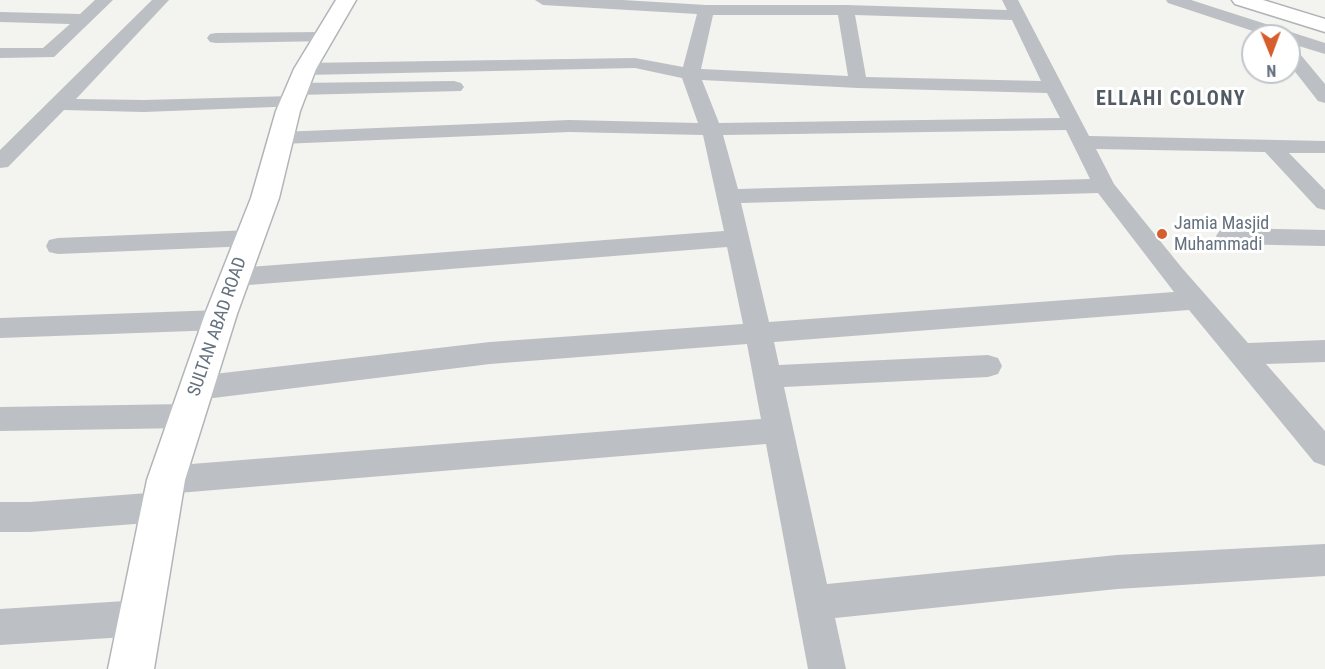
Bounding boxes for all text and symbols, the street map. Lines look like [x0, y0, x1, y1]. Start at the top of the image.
north arrow [1241, 24, 1301, 84]
text: N [1266, 61, 1276, 80]
district label: ELLAHI COLONY [1096, 88, 1246, 112]
place label: Jamia Masjid Muhammadi [1174, 213, 1269, 256]
marker: Jamia Masjid Muhammadi [1155, 227, 1169, 241]
street label: SULTAN ABAD ROAD [184, 255, 252, 399]

